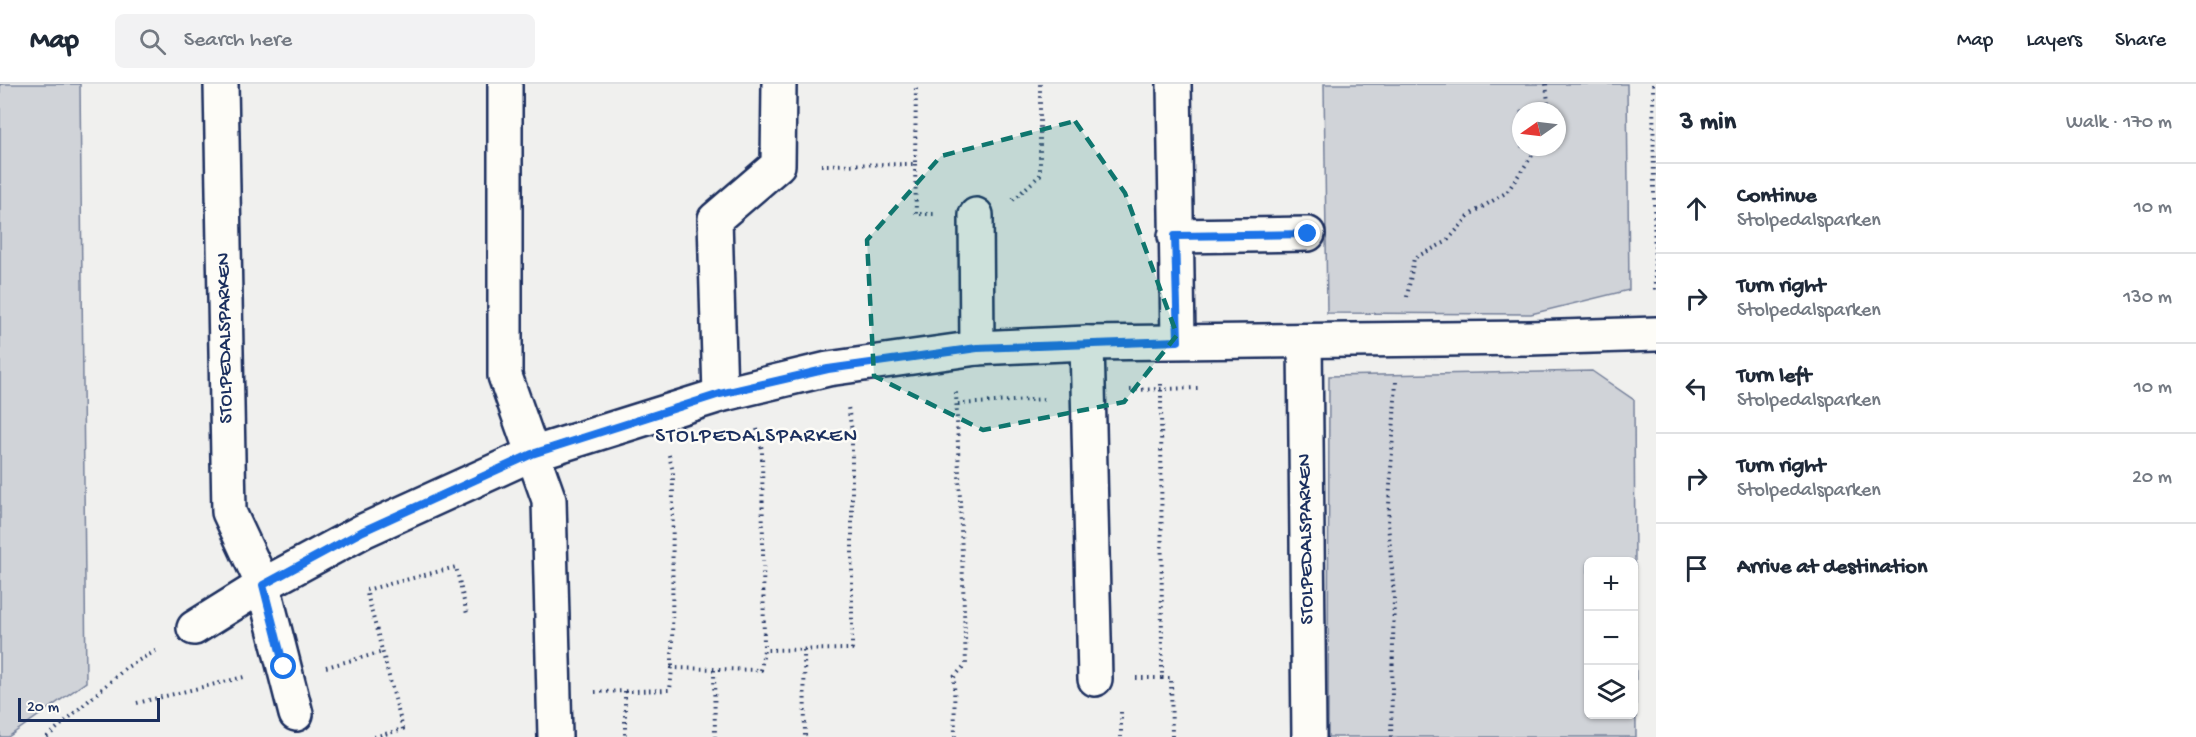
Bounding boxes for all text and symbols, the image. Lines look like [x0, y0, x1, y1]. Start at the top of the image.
search box [115, 14, 535, 68]
text: Map [30, 25, 79, 58]
icon: search [136, 25, 169, 58]
text: Search here [184, 28, 292, 54]
text: Map [1957, 29, 1993, 54]
text: Layers [2026, 29, 2082, 54]
text: Share [2115, 29, 2166, 54]
north arrow [1512, 102, 1566, 156]
text: 3 min [1680, 108, 1736, 139]
text: Walk · 170 m [2066, 112, 2172, 135]
text: Continue [1737, 184, 1817, 210]
icon: ahead [1680, 192, 1713, 225]
text: 10 m [2134, 197, 2172, 220]
text: Stolpedalsparken [1737, 210, 1881, 233]
route end [1294, 220, 1320, 246]
street label: STOLPEDALSPARKEN [213, 252, 239, 424]
text: Turn right [1737, 274, 1825, 300]
icon: right [1680, 282, 1713, 315]
text: 130 m [2123, 287, 2172, 310]
text: Stolpedalsparken [1737, 300, 1881, 323]
text: Turn left [1737, 364, 1811, 390]
icon: left [1680, 372, 1713, 405]
text: 10 m [2134, 377, 2172, 400]
text: Stolpedalsparken [1737, 390, 1881, 413]
district label: STOLPEDALSPARKEN [655, 425, 859, 450]
street label: STOLPEDALSPARKEN [1294, 453, 1320, 625]
text: Turn right [1737, 454, 1825, 480]
icon: right [1680, 462, 1713, 495]
text: 20 m [2132, 467, 2172, 490]
text: Stolpedalsparken [1737, 480, 1881, 503]
icon: arrive [1680, 552, 1713, 585]
text: Arrive at destination [1737, 555, 1927, 581]
map controls [1584, 557, 1638, 719]
button: + [1584, 557, 1638, 611]
button: − [1584, 611, 1638, 665]
route start [270, 653, 296, 679]
button: layers [1584, 665, 1638, 719]
scale bar [18, 695, 160, 722]
text: 20 m [27, 699, 59, 718]

